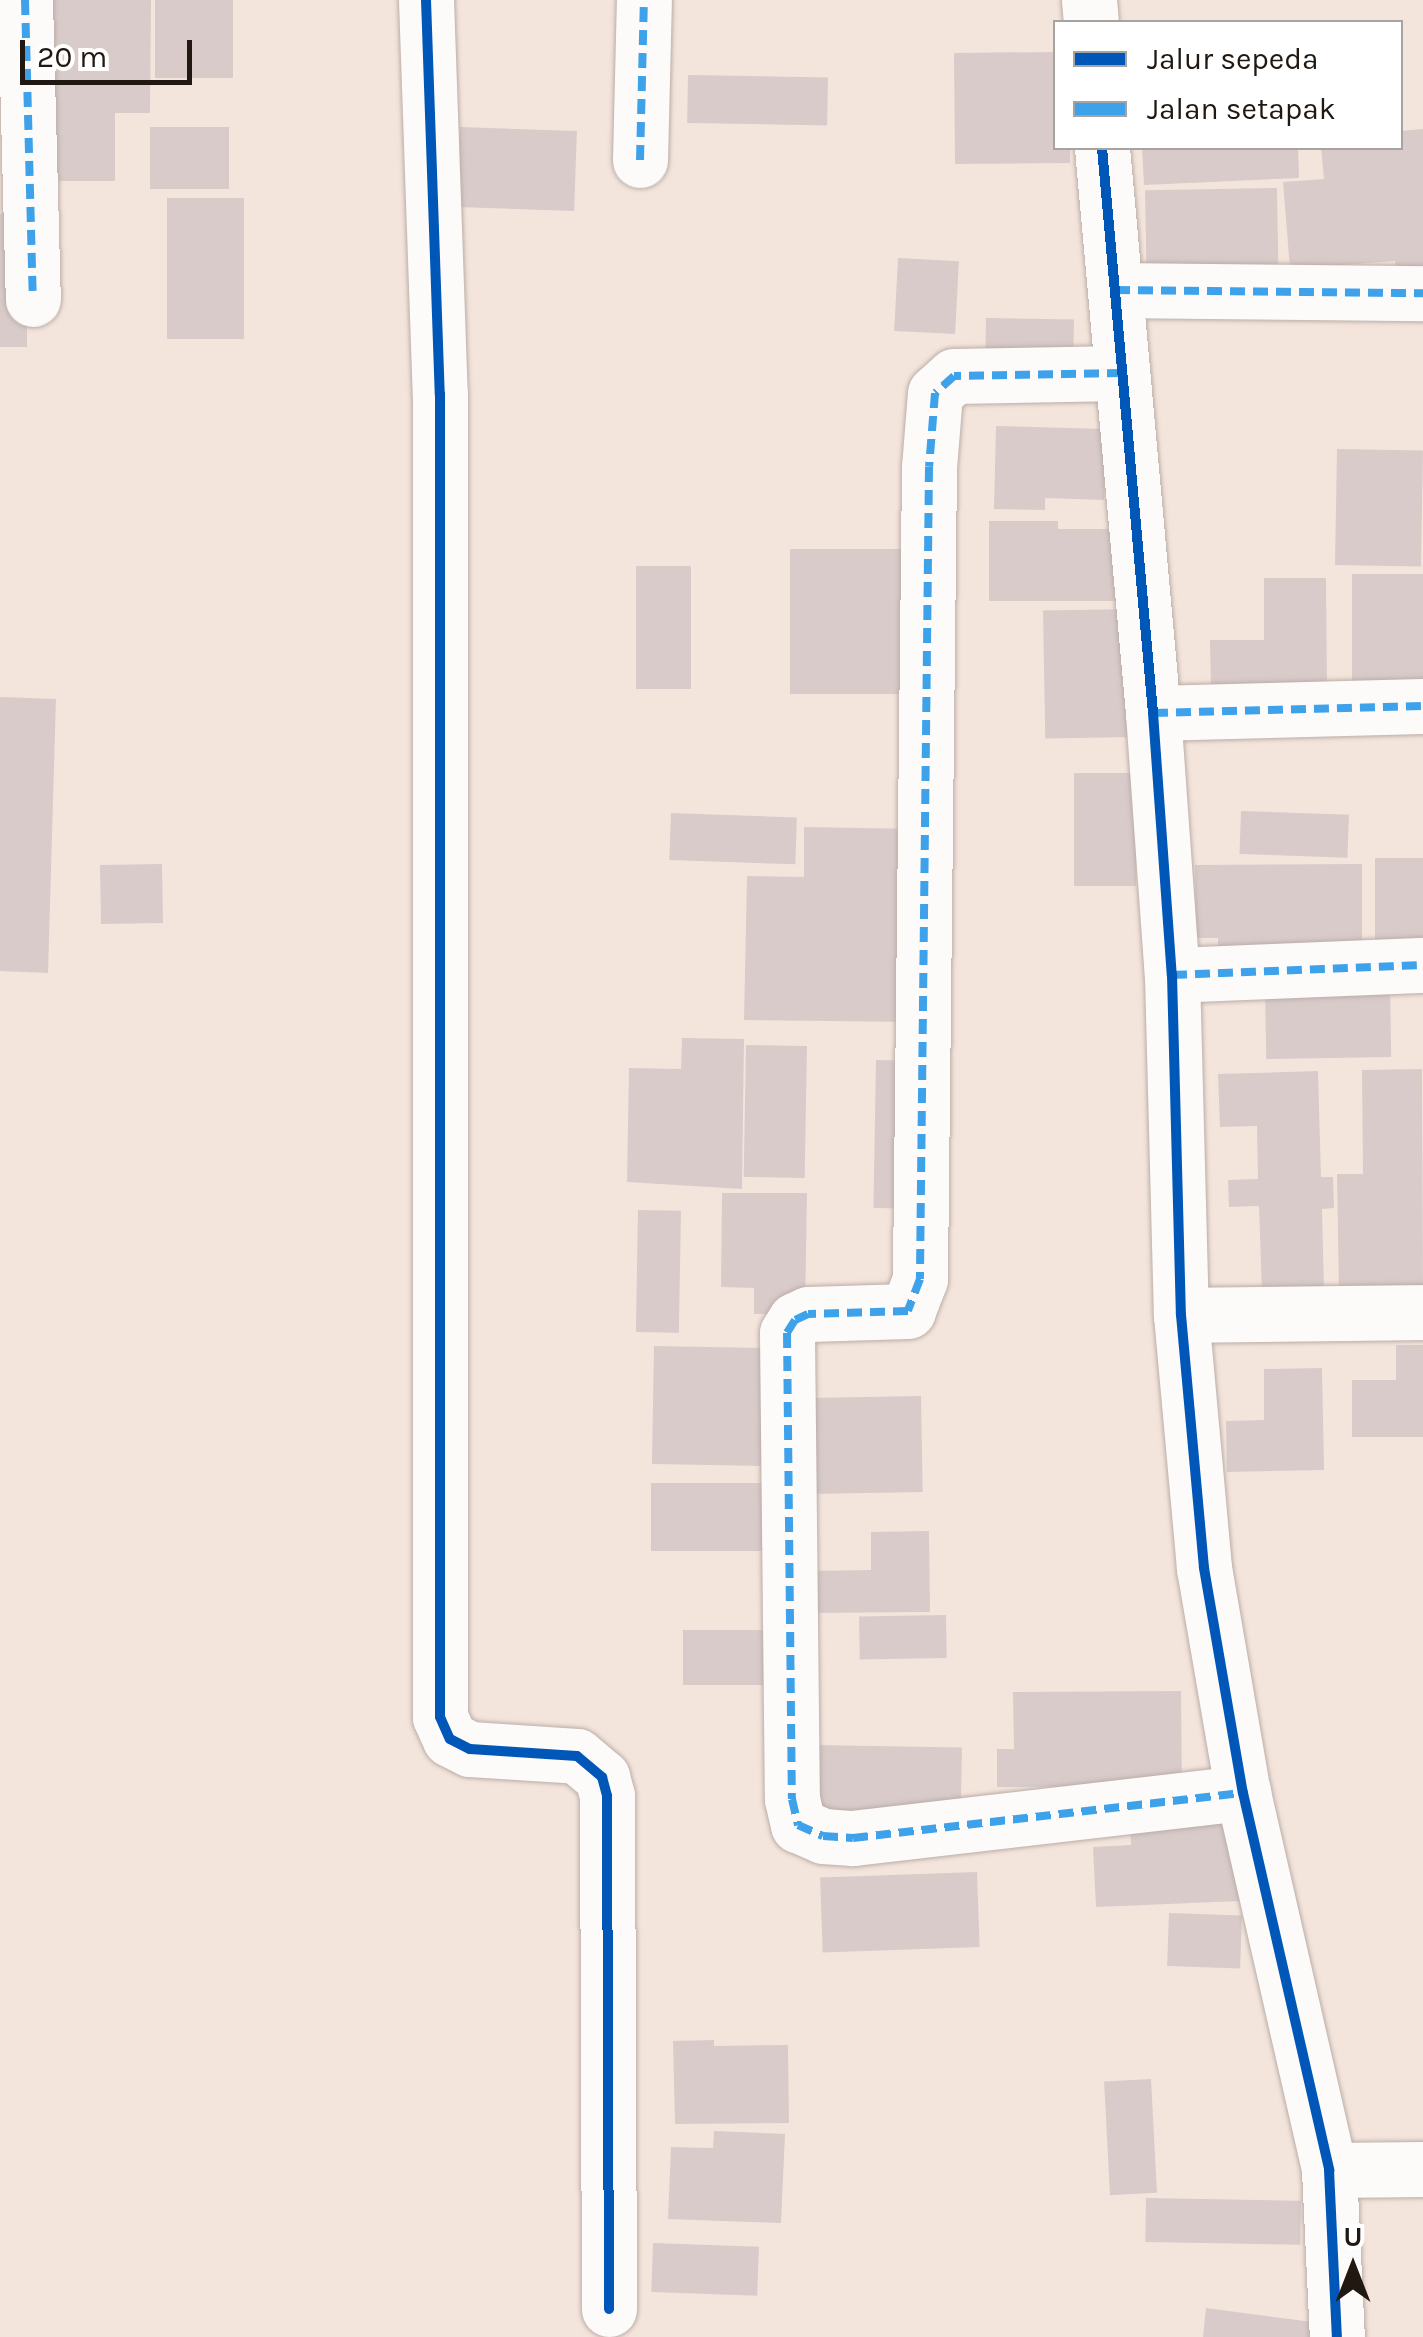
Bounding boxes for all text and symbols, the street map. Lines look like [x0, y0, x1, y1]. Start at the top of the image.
scale bar [25, 20, 198, 82]
legend [1053, 20, 1403, 150]
text: 20 m [37, 39, 107, 75]
text: Jalur sepeda [1147, 41, 1319, 77]
text: Jalan setapak [1147, 91, 1336, 127]
north arrow [1303, 2217, 1403, 2317]
text: U [1343, 2220, 1363, 2253]

